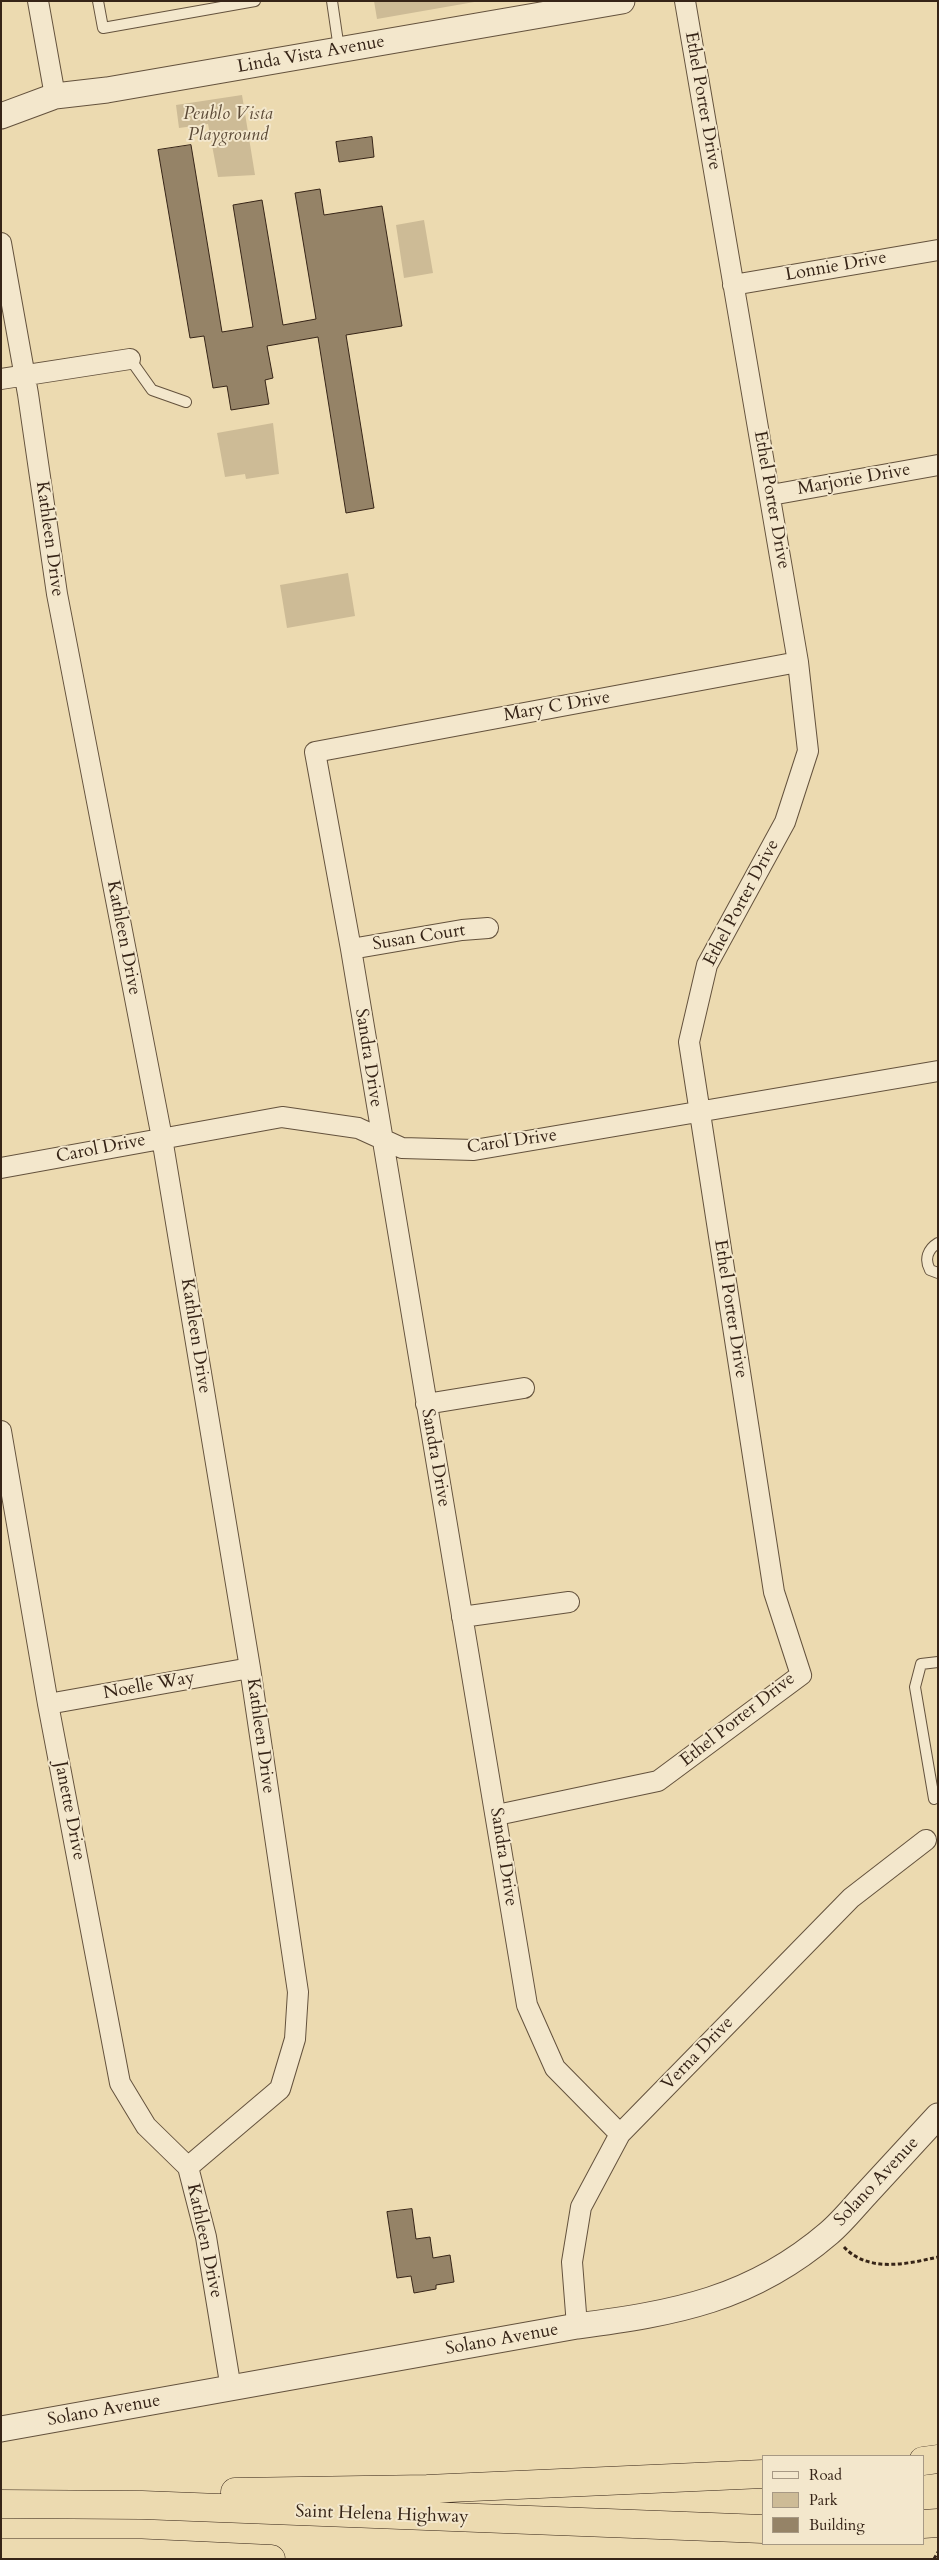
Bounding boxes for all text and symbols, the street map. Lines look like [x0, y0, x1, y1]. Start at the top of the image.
street label: Ethel Porter Drive [679, 30, 725, 172]
street label: Linda Vista Avenue [236, 31, 386, 79]
park label: Peublo Vista Playground [183, 104, 273, 146]
street label: Lonnie Drive [784, 247, 888, 287]
street label: Ethel Porter Drive [748, 429, 794, 571]
street label: Marjorie Drive [796, 459, 912, 501]
street label: Kathleen Drive [30, 480, 68, 598]
street label: Mary C Drive [502, 687, 612, 727]
street label: Ethel Porter Drive [700, 836, 784, 970]
street label: Kathleen Drive [101, 879, 145, 997]
street label: Susan Court [371, 920, 467, 956]
street label: Sandra Drive [350, 1007, 386, 1109]
street label: Carol Drive [466, 1125, 558, 1159]
street label: Carol Drive [54, 1130, 148, 1168]
street label: Ethel Porter Drive [708, 1238, 752, 1380]
street label: Kathleen Drive [175, 1277, 215, 1395]
street label: Sandra Drive [416, 1407, 454, 1509]
street label: Noelle Way [102, 1667, 196, 1705]
street label: Ethel Porter Drive [676, 1668, 800, 1772]
street label: Kathleen Drive [241, 1677, 279, 1795]
street label: Janette Drive [49, 1760, 89, 1862]
street label: Sandra Drive [485, 1806, 521, 1908]
street label: Verna Drive [657, 2013, 739, 2095]
street label: Solano Avenue [830, 2133, 924, 2231]
street label: Kathleen Drive [181, 2182, 227, 2300]
street label: Solano Avenue [444, 2319, 560, 2361]
street label: Solano Avenue [46, 2390, 162, 2432]
legend [762, 2455, 924, 2545]
text: Road [809, 2465, 842, 2485]
text: Park [809, 2490, 838, 2510]
street label: Saint Helena Highway [295, 2501, 469, 2529]
text: Building [809, 2515, 865, 2535]

